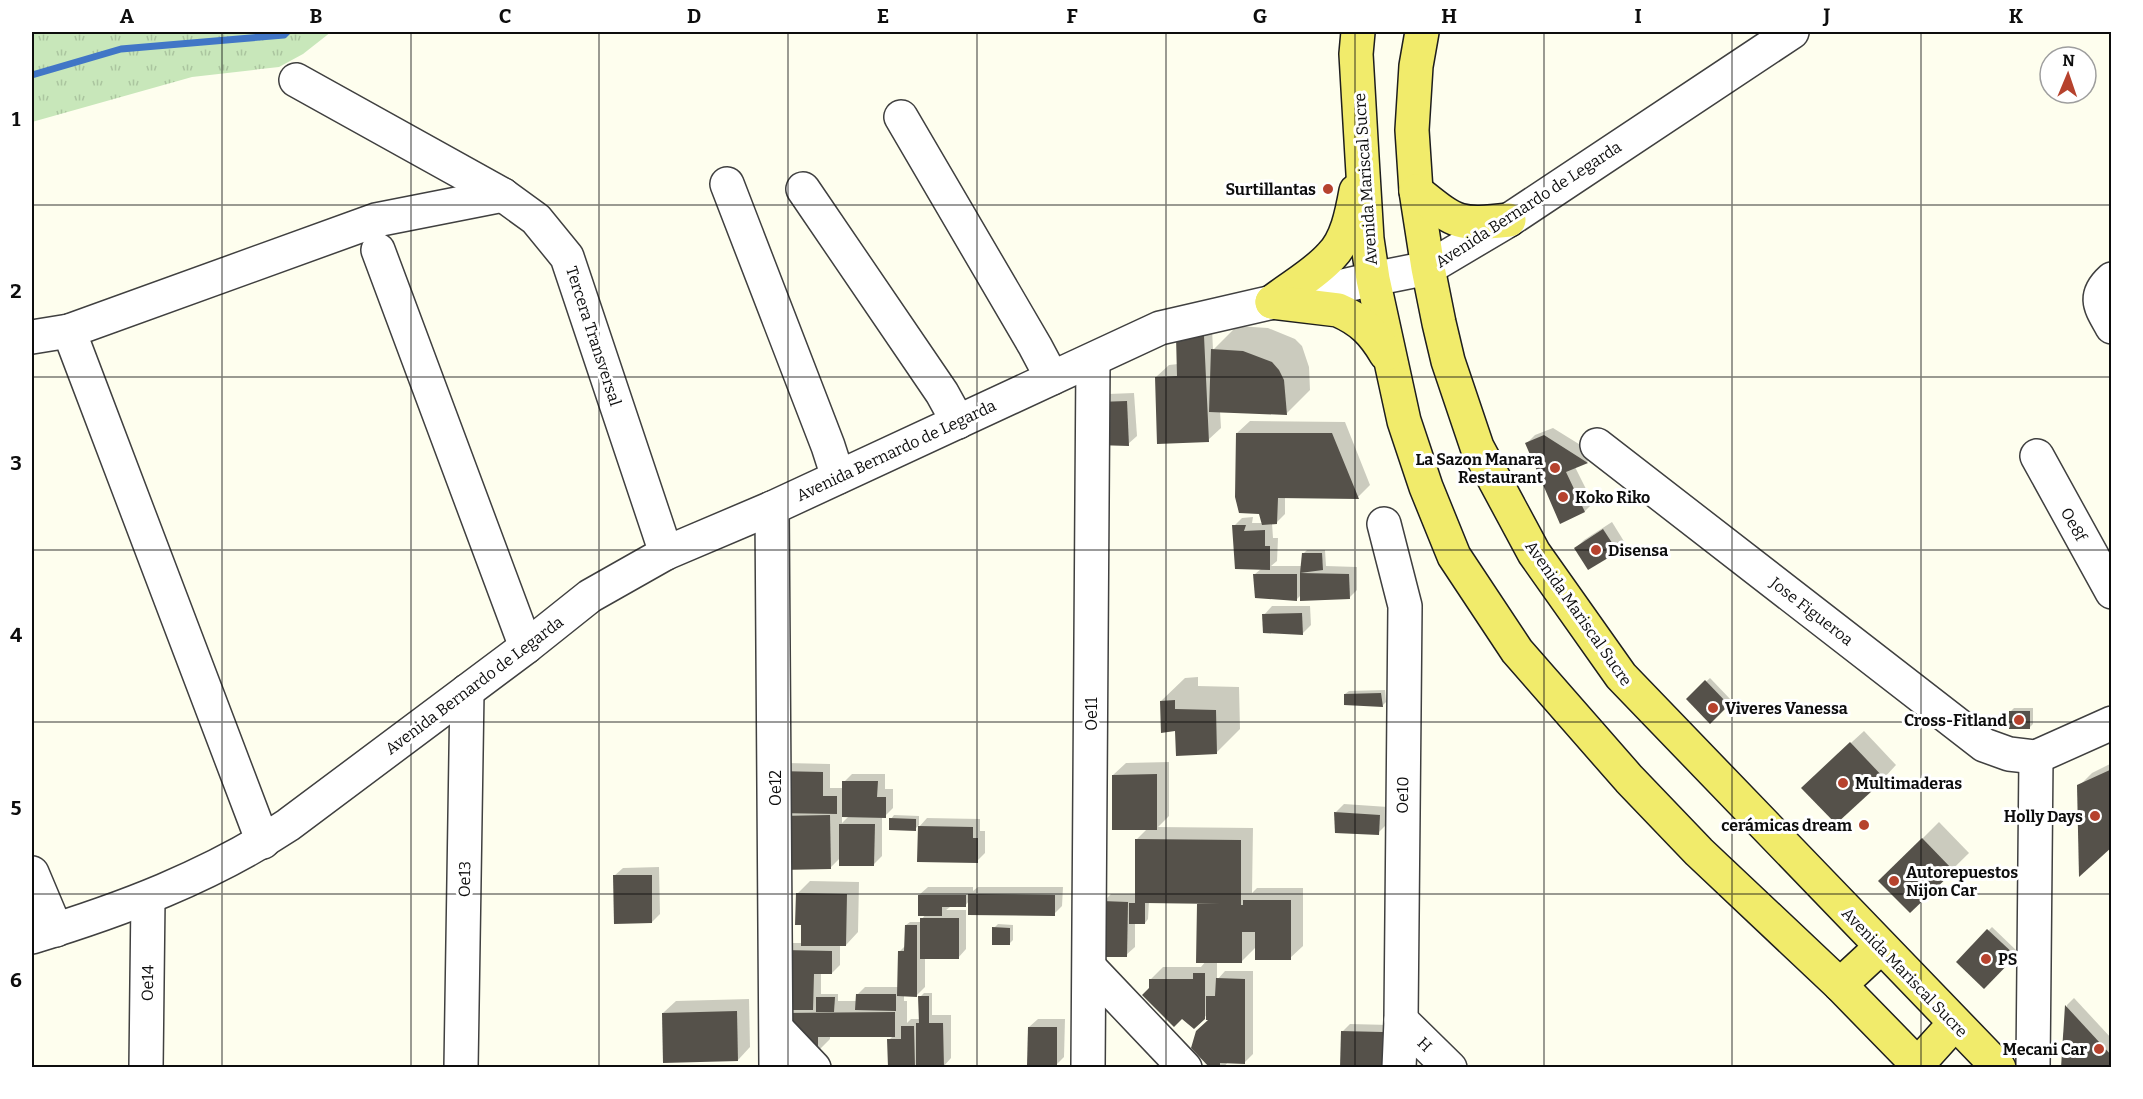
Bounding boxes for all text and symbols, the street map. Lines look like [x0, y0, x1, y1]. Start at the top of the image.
text: A [120, 4, 135, 28]
text: B [310, 4, 323, 28]
text: C [499, 4, 511, 28]
text: D [687, 4, 701, 28]
text: E [877, 4, 889, 28]
text: F [1066, 4, 1078, 28]
text: G [1253, 4, 1267, 28]
text: H [1441, 4, 1457, 28]
text: I [1634, 4, 1642, 28]
text: J [1823, 4, 1831, 28]
text: K [2009, 4, 2024, 28]
north arrow [2038, 45, 2098, 105]
text: N [2062, 51, 2075, 70]
street label: Avenida Mariscal Sucre [1350, 92, 1381, 266]
text: 1 [12, 107, 21, 131]
street label: Avenida Bernardo de Legarda [1432, 137, 1625, 272]
place label: Surtillantas [1225, 180, 1316, 199]
marker: Surtillantas [1321, 182, 1335, 196]
street label: Tercera Transversal [562, 264, 625, 409]
text: 2 [10, 279, 22, 303]
street label: Avenida Bernardo de Legarda [793, 396, 999, 505]
place label: La Sazon Manara Restaurant [1415, 450, 1544, 487]
text: 3 [10, 451, 22, 475]
marker: La Sazon Manara Restaurant [1548, 461, 1562, 475]
place label: Koko Riko [1575, 488, 1650, 507]
marker: Koko Riko [1556, 490, 1570, 504]
street label: Oe8f [2057, 504, 2091, 546]
street label: Avenida Mariscal Sucre [1521, 537, 1636, 689]
place label: Disensa [1608, 541, 1668, 560]
marker: Disensa [1589, 543, 1603, 557]
street label: Jose Figueroa [1766, 573, 1857, 650]
street label: Avenida Bernardo de Legarda [382, 612, 567, 759]
text: 4 [10, 623, 22, 647]
street label: Oe11 [1082, 697, 1101, 731]
place label: Viveres Vanessa [1725, 699, 1848, 718]
marker: Viveres Vanessa [1706, 701, 1720, 715]
place label: Cross-Fitland [1904, 711, 2007, 730]
marker: Cross-Fitland [2012, 713, 2026, 727]
street label: Oe12 [766, 770, 785, 806]
place label: Multimaderas [1855, 774, 1962, 793]
street label: Oe10 [1393, 776, 1412, 814]
marker: Multimaderas [1836, 776, 1850, 790]
text: 5 [11, 796, 22, 820]
place label: Holly Days [2004, 807, 2083, 826]
marker: Holly Days [2088, 809, 2102, 823]
place label: cerámicas dream [1721, 816, 1853, 835]
marker: cerámicas dream [1857, 818, 1871, 832]
street label: Oe13 [455, 861, 474, 897]
place label: Autorepuestos Nijon Car [1906, 863, 2018, 900]
marker: Autorepuestos Nijon Car [1887, 874, 1901, 888]
street label: Avenida Mariscal Sucre [1838, 904, 1971, 1041]
place label: PS [1998, 950, 2017, 969]
marker: PS [1979, 952, 1993, 966]
street label: Oe14 [138, 964, 157, 1001]
text: 6 [10, 968, 22, 992]
street label: H [1413, 1033, 1436, 1056]
place label: Mecani Car [2003, 1040, 2087, 1059]
marker: Mecani Car [2092, 1042, 2106, 1056]

